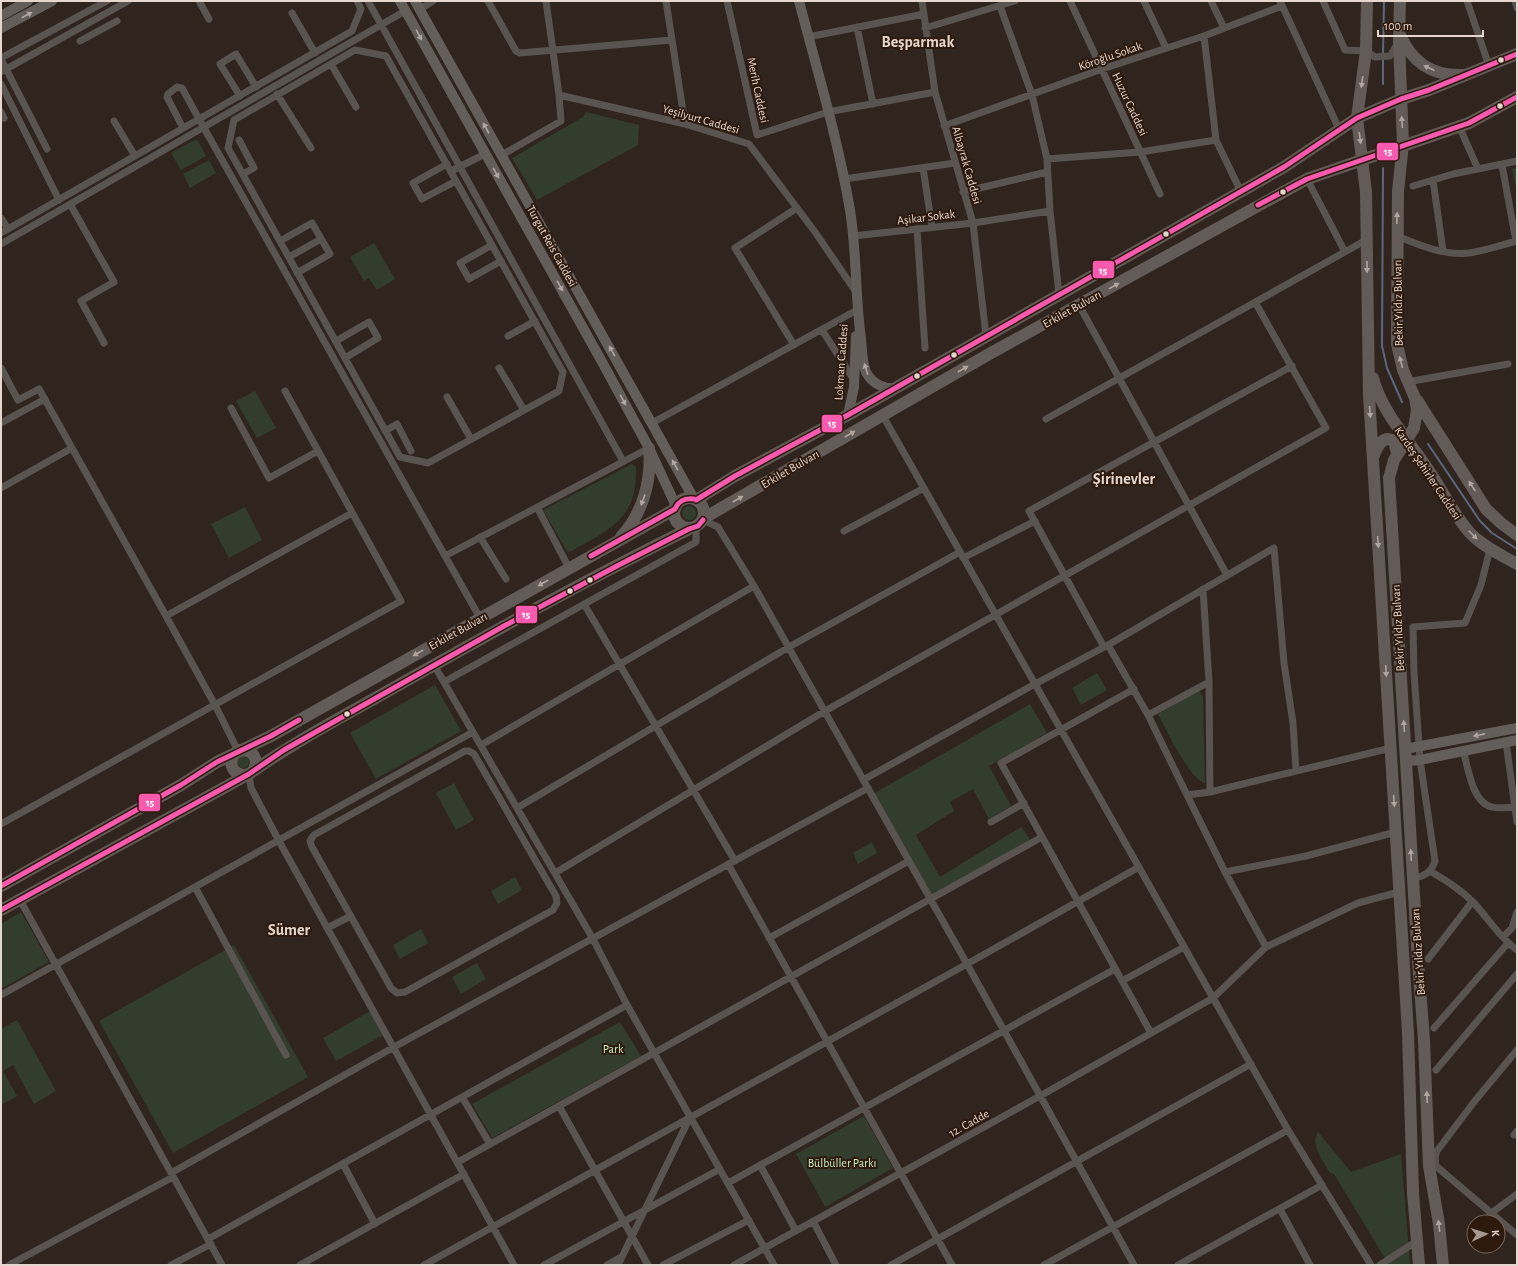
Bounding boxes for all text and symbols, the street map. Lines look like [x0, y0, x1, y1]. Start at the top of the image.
one-way arrow [21, 11, 32, 18]
scale bar [1378, 12, 1483, 38]
text: 100 m [1384, 20, 1412, 32]
one-way arrow [415, 29, 422, 41]
district label: Beşparmak [882, 34, 954, 50]
street label: Köroğlu Sokak [1077, 39, 1144, 72]
unlabelled marker [1496, 55, 1506, 65]
street label: Merih Caddesi [745, 56, 771, 124]
one-way arrow [1424, 65, 1435, 71]
street label: Huzur Caddesi [1110, 71, 1150, 137]
one-way arrow [1359, 76, 1365, 88]
unlabelled marker [1495, 101, 1505, 111]
street label: Yeşilyurt Caddesi [661, 102, 741, 137]
one-way arrow [1399, 115, 1405, 128]
one-way arrow [483, 122, 490, 134]
street label: Albayrak Caddesi [949, 125, 984, 206]
one-way arrow [1357, 132, 1363, 144]
line badge: 15 [1376, 142, 1399, 161]
text: 15 [1384, 146, 1393, 157]
one-way arrow [493, 167, 500, 179]
unlabelled marker [1278, 187, 1288, 197]
street label: Turgut Reis Caddesi [525, 203, 579, 289]
street label: Aşikar Sokak [896, 207, 956, 227]
one-way arrow [1394, 212, 1401, 224]
unlabelled marker [1161, 229, 1171, 239]
street label: Bekir Yıldız Bulvarı [1391, 259, 1405, 347]
line badge: 15 [1092, 260, 1115, 279]
one-way arrow [1364, 261, 1370, 274]
text: 15 [1099, 265, 1108, 276]
one-way arrow [556, 280, 563, 292]
one-way arrow [1108, 282, 1119, 289]
street label: Erkilet Bulvarı [1041, 288, 1103, 330]
street label: Lokman Caddesi [832, 323, 850, 401]
one-way arrow [608, 345, 615, 357]
unlabelled marker [949, 350, 959, 360]
one-way arrow [1397, 355, 1403, 368]
one-way arrow [863, 362, 869, 374]
one-way arrow [957, 366, 969, 373]
unlabelled marker [912, 371, 922, 381]
one-way arrow [620, 394, 626, 406]
one-way arrow [1367, 406, 1373, 419]
line badge: 15 [821, 414, 843, 433]
text: 15 [828, 418, 837, 429]
street label: Kardeş Şehirler Caddesi [1392, 424, 1464, 522]
one-way arrow [845, 431, 856, 438]
street label: Erkilet Bulvarı [759, 448, 821, 490]
one-way arrow [672, 459, 678, 470]
district label: Şirinevler [1093, 471, 1156, 487]
one-way arrow [1468, 481, 1476, 491]
one-way arrow [640, 494, 646, 506]
one-way arrow [732, 495, 744, 502]
one-way arrow [1468, 530, 1478, 540]
one-way arrow [1375, 536, 1382, 548]
unlabelled marker [585, 575, 595, 585]
one-way arrow [537, 580, 549, 586]
street label: Bekir Yıldız Bulvarı [1390, 584, 1406, 672]
unlabelled marker [565, 586, 575, 596]
line badge: 15 [515, 605, 538, 624]
text: 15 [522, 609, 531, 620]
street label: Erkilet Bulvarı [427, 610, 489, 652]
one-way arrow [412, 650, 423, 657]
one-way arrow [1383, 665, 1390, 677]
unlabelled marker [342, 709, 352, 719]
one-way arrow [1400, 720, 1407, 732]
one-way arrow [1473, 732, 1485, 738]
line badge: 15 [138, 793, 161, 812]
one-way arrow [1391, 795, 1397, 808]
text: 15 [146, 797, 155, 808]
one-way arrow [1408, 849, 1415, 861]
street label: Bekir Yıldız Bulvarı [1409, 908, 1427, 996]
district label: Sümer [268, 922, 311, 938]
park label: Park [603, 1043, 624, 1055]
one-way arrow [1423, 1091, 1430, 1103]
street label: 12. Cadde [947, 1107, 991, 1139]
park label: Bülbüller Parkı [808, 1157, 876, 1169]
north arrow [1466, 1214, 1506, 1254]
one-way arrow [1436, 1220, 1442, 1232]
text: K [1490, 1230, 1501, 1237]

